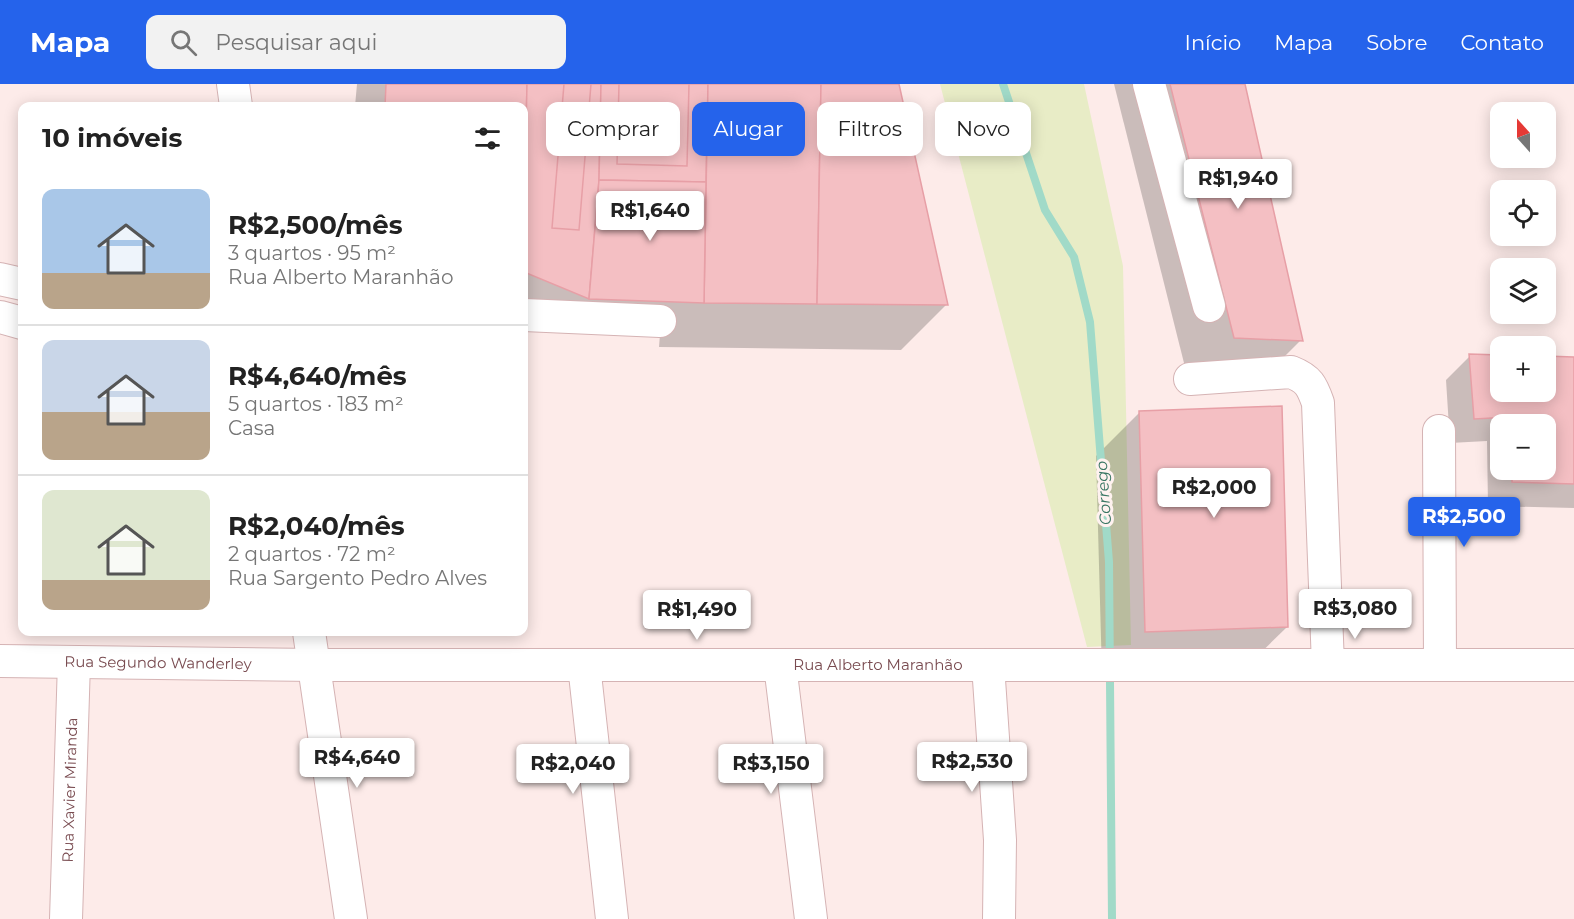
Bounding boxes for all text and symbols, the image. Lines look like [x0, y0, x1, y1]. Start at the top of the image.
search box [146, 15, 566, 69]
text: Mapa [30, 25, 110, 59]
icon: search [167, 26, 200, 59]
text: Pesquisar aqui [215, 29, 377, 56]
text: Início [1185, 30, 1241, 55]
text: Mapa [1274, 30, 1333, 55]
text: Sobre [1366, 30, 1427, 55]
text: Contato [1460, 30, 1544, 55]
chip: Comprar [546, 102, 680, 156]
chip: Alugar [692, 102, 805, 156]
chip: Filtros [817, 102, 923, 156]
chip: Novo [935, 102, 1031, 156]
north arrow [1490, 102, 1556, 168]
map controls [1490, 102, 1556, 480]
text: 10 imóveis [42, 122, 182, 154]
icon: filters [471, 122, 504, 155]
pin: R$1,940 [1183, 159, 1293, 210]
text: R$1,940 [1198, 166, 1278, 190]
button: locate [1490, 180, 1556, 246]
pin: R$1,640 [595, 191, 705, 242]
text: R$1,640 [610, 198, 690, 222]
text: R$2,500/mês [228, 209, 403, 241]
icon: home [90, 213, 162, 285]
text: 3 quartos · 95 m² [228, 241, 396, 265]
button: layers [1490, 258, 1556, 324]
text: Rua Alberto Maranhão [228, 265, 453, 289]
button: + [1490, 336, 1556, 402]
text: R$4,640/mês [228, 360, 407, 392]
icon: home [90, 364, 162, 436]
text: 5 quartos · 183 m² [228, 392, 404, 416]
button: − [1490, 414, 1556, 480]
text: Casa [228, 416, 275, 440]
water label: Corrego [1092, 460, 1115, 526]
pin: R$2,000 [1159, 468, 1269, 519]
text: R$2,000 [1171, 475, 1257, 499]
pin: R$2,500 [1409, 497, 1519, 548]
text: R$2,500 [1422, 504, 1506, 528]
text: R$2,040/mês [228, 510, 405, 542]
icon: home [90, 514, 162, 586]
text: 2 quartos · 72 m² [228, 542, 395, 566]
text: Rua Sargento Pedro Alves [228, 566, 487, 590]
pin: R$3,080 [1300, 589, 1410, 640]
pin: R$1,490 [642, 590, 752, 641]
text: R$3,080 [1313, 596, 1397, 620]
text: R$1,490 [657, 597, 737, 621]
street label: Rua Segundo Wanderley [64, 652, 253, 673]
street label: Rua Alberto Maranhão [793, 655, 963, 674]
street label: Rua Xavier Miranda [58, 717, 81, 863]
pin: R$4,640 [302, 738, 412, 789]
pin: R$2,530 [917, 742, 1027, 793]
pin: R$2,040 [518, 744, 628, 795]
pin: R$3,150 [716, 744, 826, 795]
text: R$4,640 [314, 745, 400, 769]
text: R$2,530 [931, 749, 1013, 773]
text: R$2,040 [530, 751, 616, 775]
text: R$3,150 [732, 751, 810, 775]

